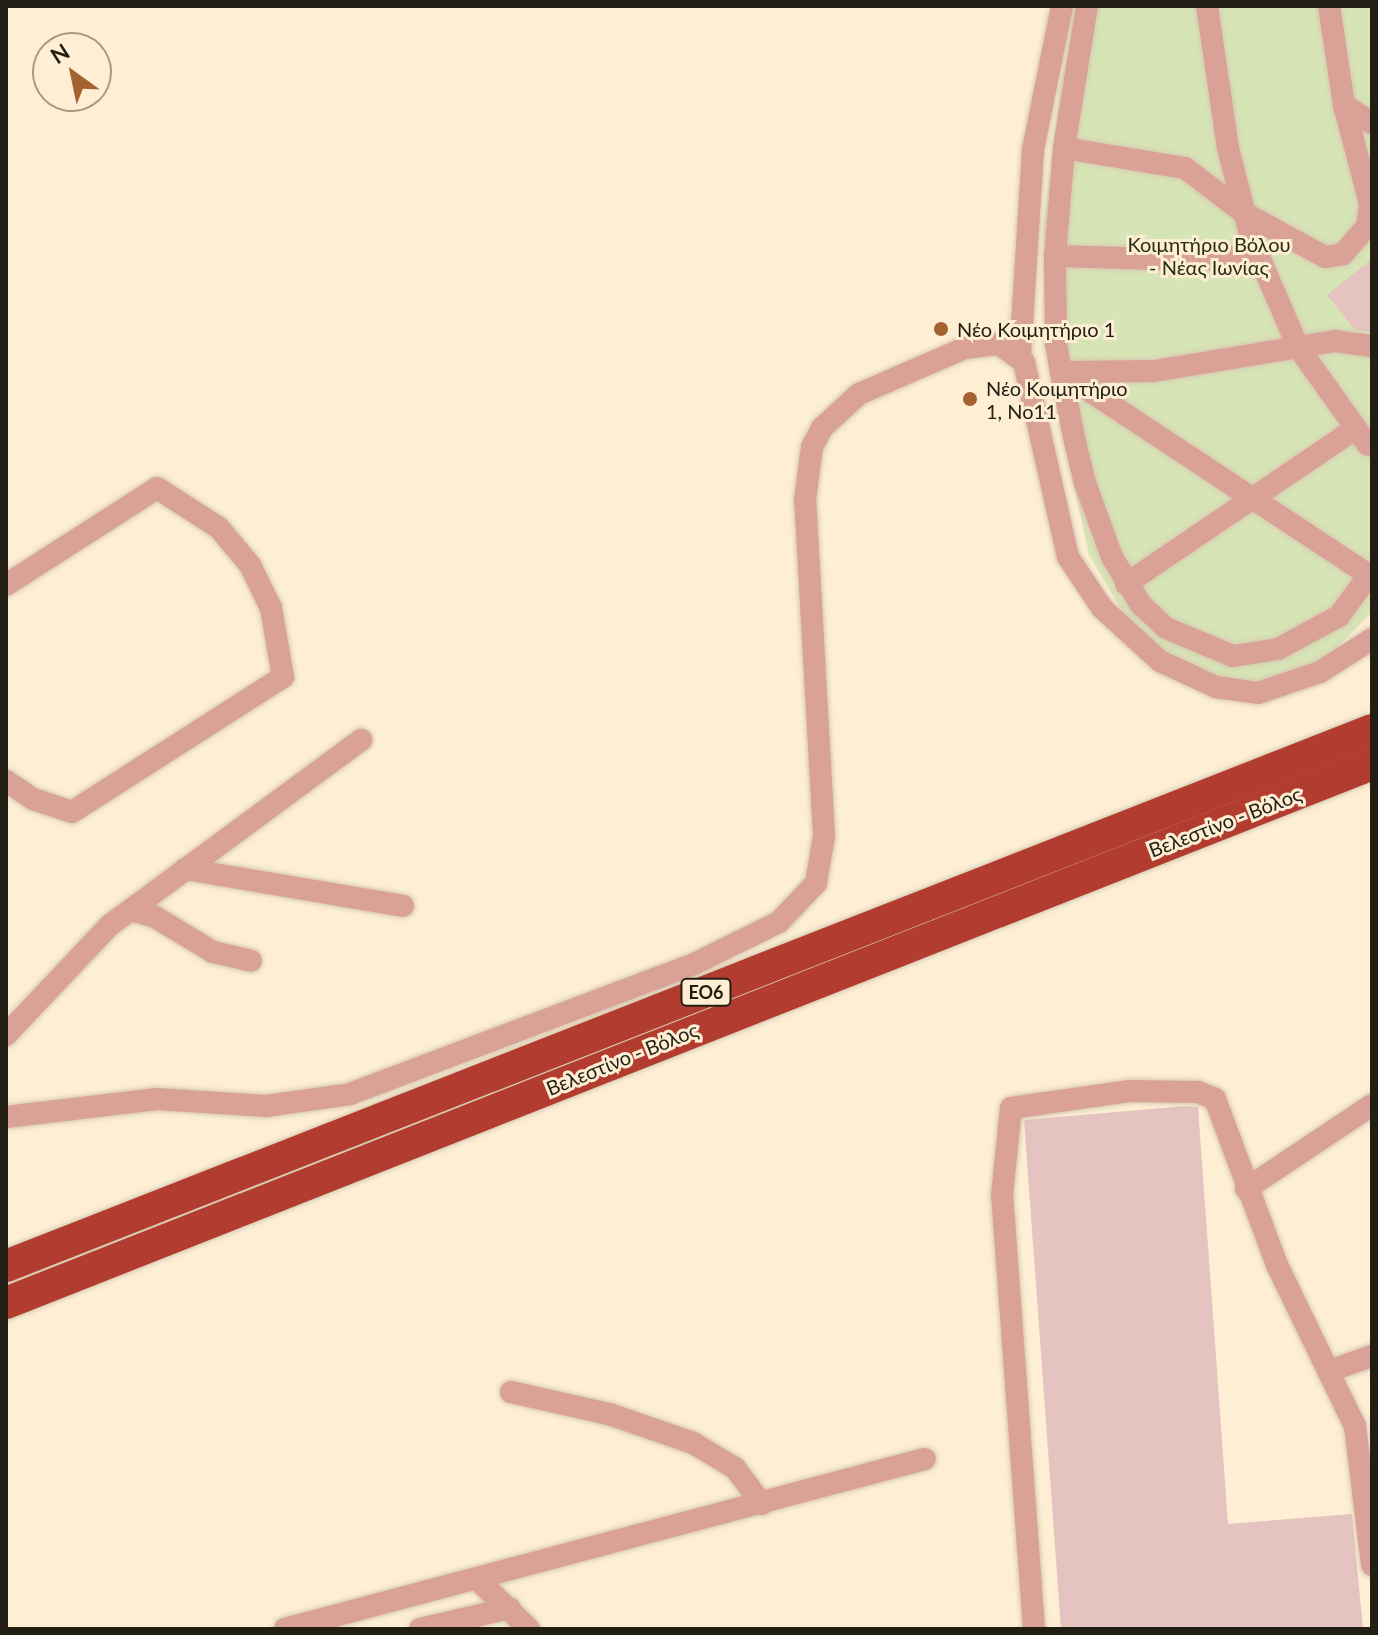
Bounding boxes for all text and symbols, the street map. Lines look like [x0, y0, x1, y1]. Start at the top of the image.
north arrow [32, 32, 112, 112]
text: N [45, 37, 74, 69]
park label: Κοιμητήριο Βόλου - Νέας Ιωνίας [1127, 233, 1291, 280]
place label: Νέο Κοιμητήριο 1 [957, 317, 1115, 341]
marker: Νέο Κοιμητήριο 1 [932, 320, 950, 338]
place label: Νέο Κοιμητήριο 1, Νο11 [986, 376, 1128, 423]
marker: Νέο Κοιμητήριο 1, Νο11 [961, 390, 979, 408]
street label: Βελεστίνο - Βόλος [1145, 782, 1305, 862]
road number: ΕΟ6 [680, 978, 732, 1006]
street label: Βελεστίνο - Βόλος [543, 1018, 701, 1100]

